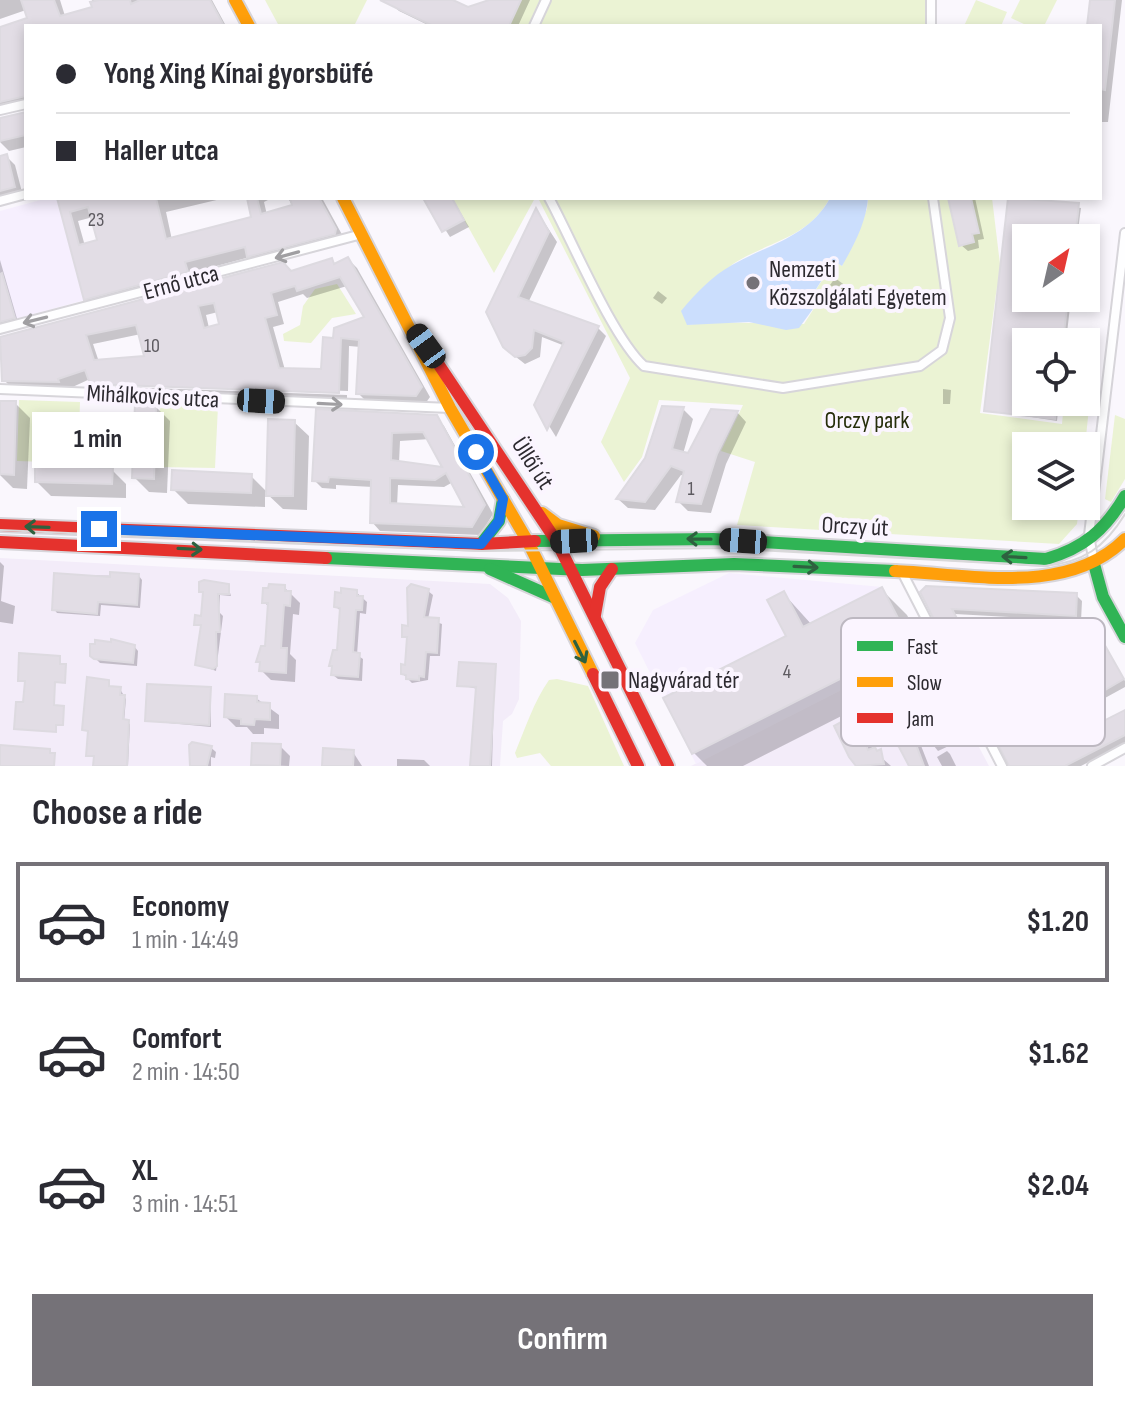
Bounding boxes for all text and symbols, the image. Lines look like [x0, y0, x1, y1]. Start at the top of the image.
text: Yong Xing Kínai gyorsbüfé [104, 56, 374, 92]
text: Haller utca [104, 133, 219, 169]
house number: 23 [88, 208, 104, 232]
north arrow [1012, 224, 1100, 312]
map controls [1012, 224, 1100, 520]
one-way arrow [274, 248, 300, 263]
place label: Nemzeti Közszolgálati Egyetem [769, 255, 947, 312]
street label: Ernő utca [140, 259, 222, 306]
marker: Nemzeti Közszolgálati Egyetem [744, 274, 762, 292]
one-way arrow [23, 314, 49, 329]
car [402, 320, 450, 372]
button: locate [1012, 328, 1100, 416]
house number: 10 [144, 334, 160, 358]
street label: Mihálkovics utca [86, 379, 220, 414]
car [236, 388, 286, 414]
one-way arrow [316, 397, 343, 412]
park label: Orczy park [825, 406, 909, 435]
callout: 1 min [33, 413, 165, 469]
text: 1 min [74, 424, 122, 455]
street label: Üllői út [505, 432, 560, 495]
button: layers [1012, 432, 1100, 520]
route start [458, 434, 494, 470]
house number: 1 [688, 477, 695, 501]
street label: Orczy út [821, 510, 889, 543]
route end [81, 511, 117, 547]
one-way arrow [24, 519, 51, 534]
car [718, 527, 768, 555]
car [549, 528, 599, 554]
one-way arrow [686, 531, 713, 547]
one-way arrow [176, 542, 203, 557]
one-way arrow [1001, 549, 1028, 564]
one-way arrow [792, 559, 819, 574]
legend [841, 618, 1105, 746]
text: Fast [907, 634, 938, 661]
one-way arrow [573, 639, 589, 663]
house number: 4 [783, 660, 791, 684]
place label: Nagyvárad tér [628, 666, 739, 695]
marker: Nagyvárad tér [599, 669, 621, 691]
text: Slow [907, 670, 942, 697]
text: Jam [906, 706, 934, 733]
text: Choose a ride [32, 792, 203, 835]
icon: car [36, 886, 108, 958]
text: Economy [132, 889, 229, 925]
text: $1.20 [1026, 904, 1089, 940]
text: 1 min · 14:49 [132, 925, 239, 956]
icon: car [36, 1018, 108, 1090]
text: Comfort [132, 1021, 222, 1057]
text: $1.62 [1028, 1036, 1089, 1072]
text: 2 min · 14:50 [132, 1057, 240, 1088]
icon: car [36, 1150, 108, 1222]
text: XL [132, 1153, 158, 1189]
text: $2.04 [1026, 1168, 1089, 1204]
text: 3 min · 14:51 [132, 1189, 238, 1220]
button: Confirm [32, 1294, 1093, 1386]

